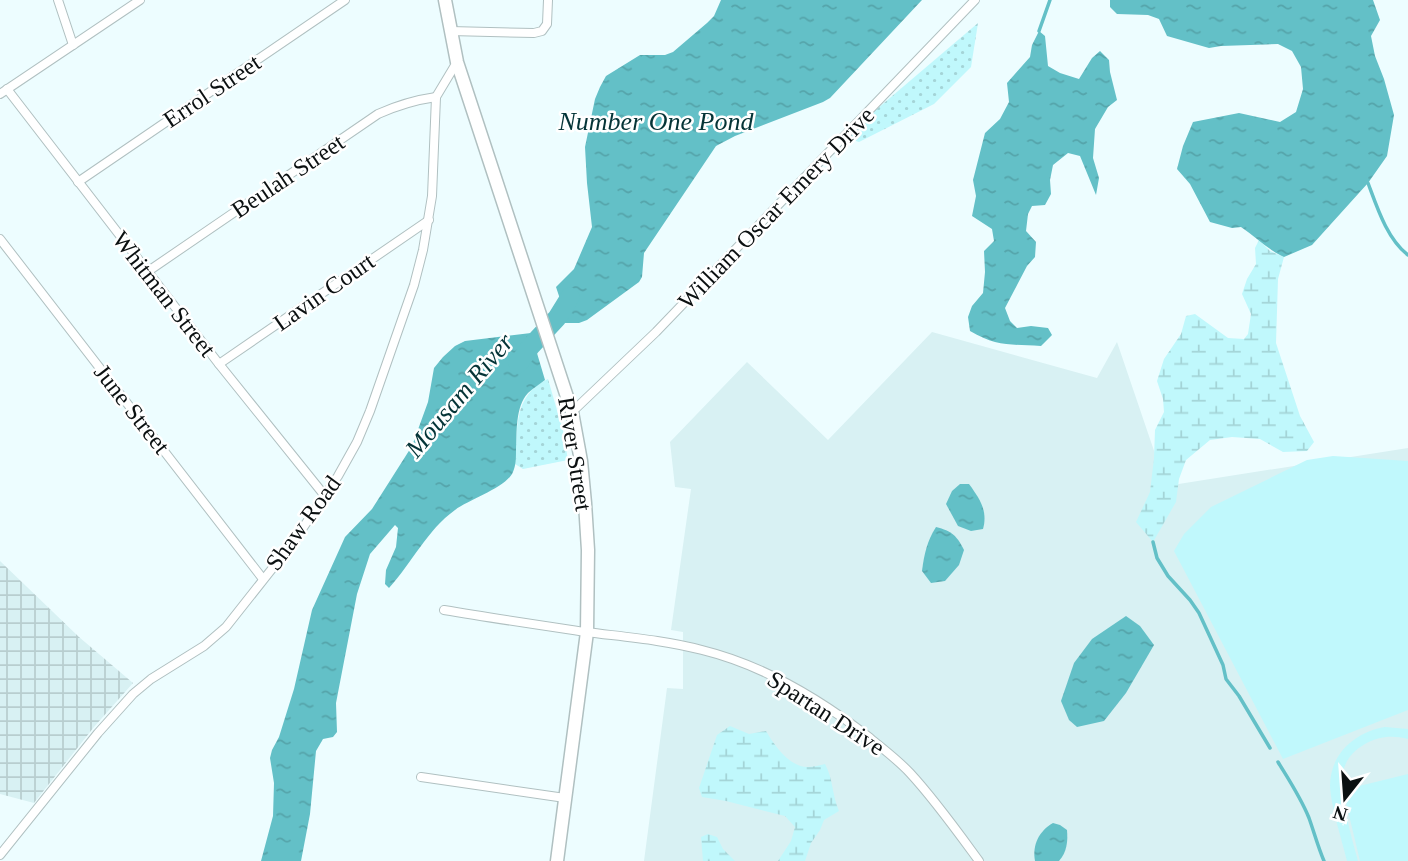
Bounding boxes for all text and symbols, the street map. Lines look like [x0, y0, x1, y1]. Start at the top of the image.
street label: Errol Street [159, 49, 266, 133]
street label: William Oscar Emery Drive [673, 102, 879, 314]
water label: Number One Pond [558, 107, 754, 136]
street label: Beulah Street [227, 129, 349, 223]
street label: Whitman Street [107, 226, 221, 362]
street label: Lavin Court [269, 248, 380, 336]
water label: Mousam River [399, 327, 520, 464]
street label: June Street [89, 359, 175, 459]
street label: River Street [553, 395, 597, 513]
street label: Shaw Road [260, 471, 346, 575]
street label: Spartan Drive [763, 666, 889, 760]
north arrow [1310, 763, 1380, 833]
text: N [1330, 802, 1350, 826]

